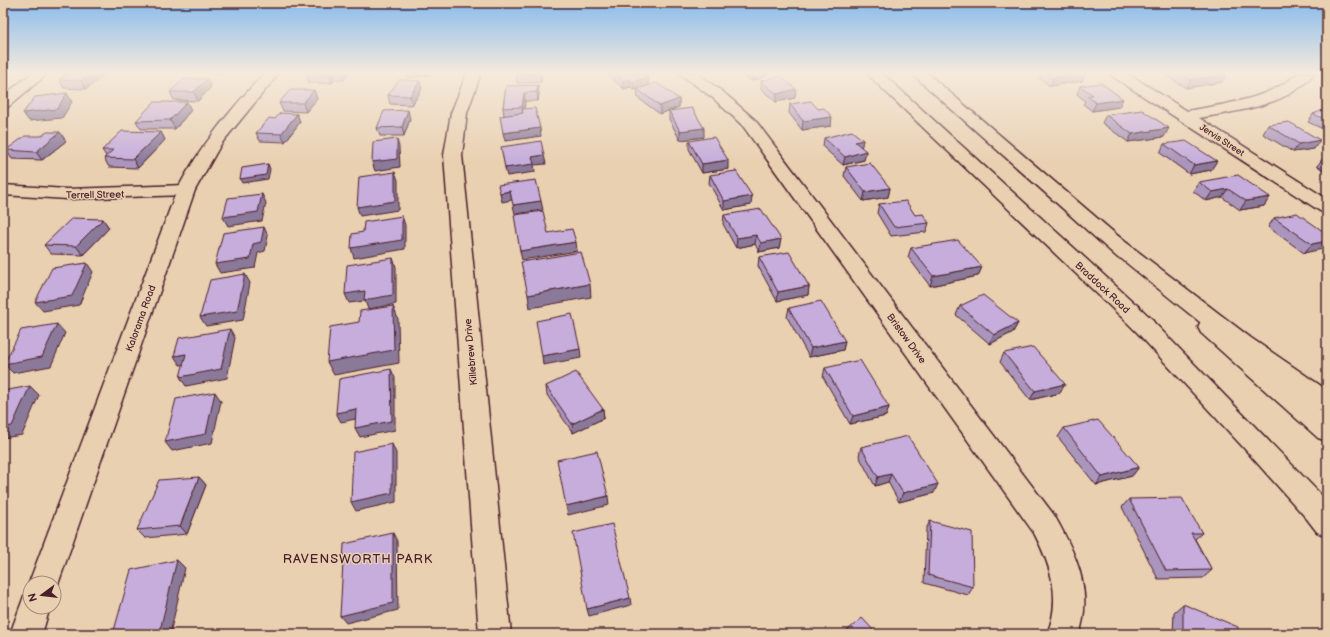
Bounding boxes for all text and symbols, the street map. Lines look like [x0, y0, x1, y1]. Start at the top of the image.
street label: Jervis Street [1197, 122, 1246, 159]
street label: Terrell Street [66, 188, 124, 202]
street label: Braddock Road [1073, 259, 1132, 316]
street label: Kalorama Road [123, 283, 159, 353]
street label: Bristow Drive [884, 311, 928, 366]
street label: Killebrew Drive [462, 318, 480, 386]
district label: RAVENSWORTH PARK [283, 551, 433, 567]
north arrow [22, 575, 62, 615]
text: N [25, 592, 40, 603]

